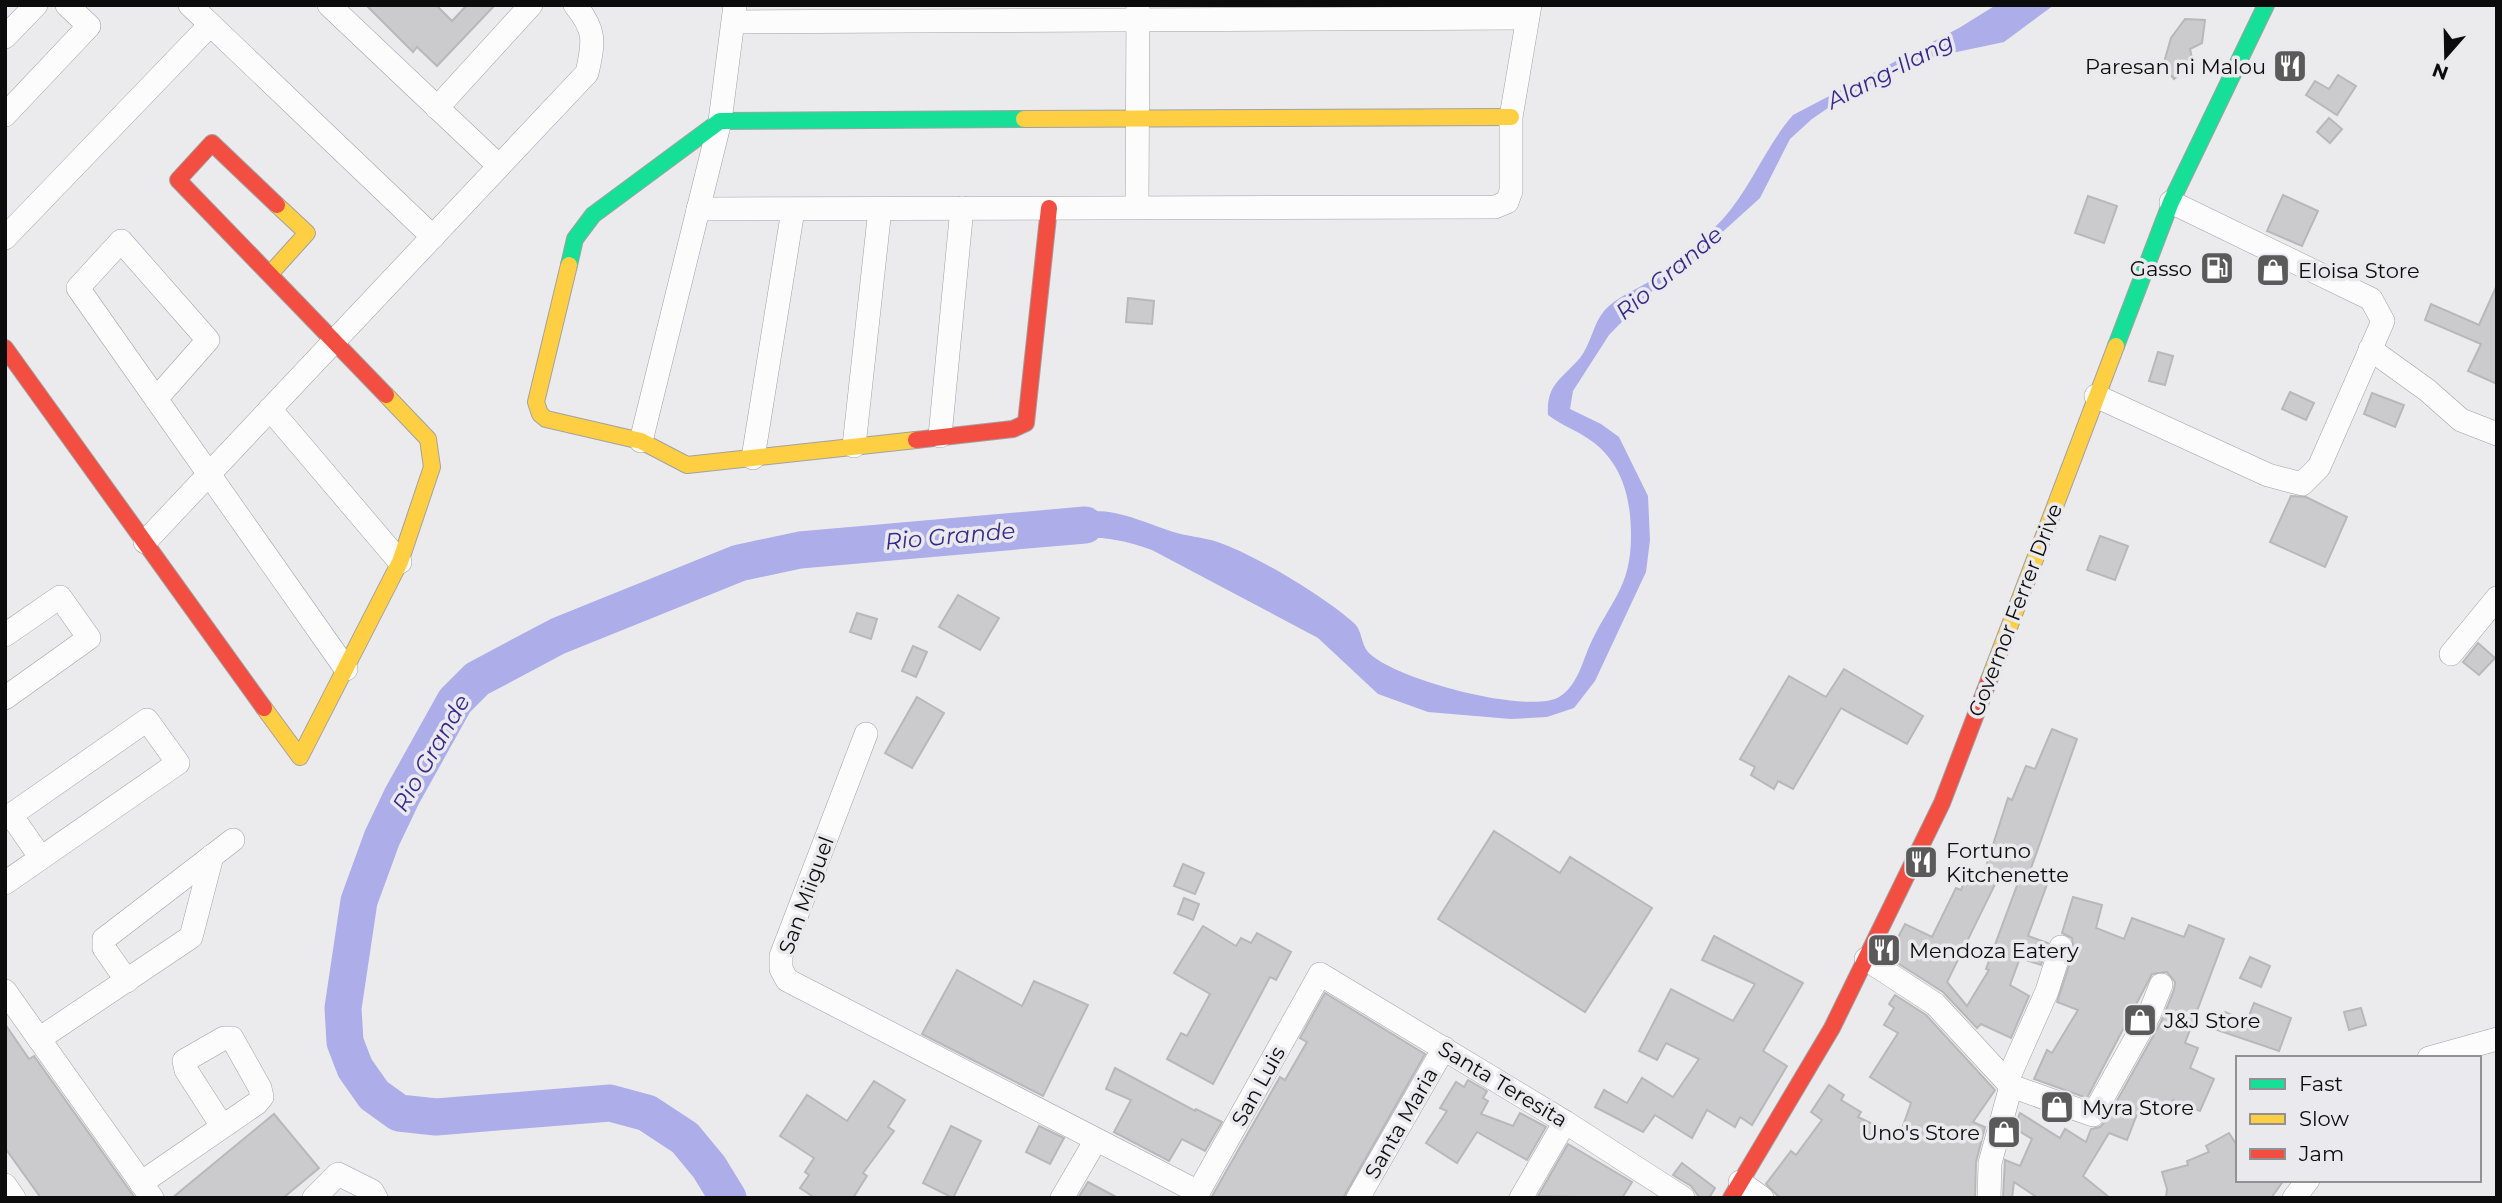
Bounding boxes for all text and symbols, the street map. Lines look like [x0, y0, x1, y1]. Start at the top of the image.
north arrow [2411, 21, 2481, 91]
water label: Alang-Ilang [1820, 27, 1958, 116]
restaurant icon: Paresan ni Malou [2271, 47, 2309, 85]
place label: Paresan ni Malou [2085, 54, 2266, 79]
text: N [2429, 58, 2452, 85]
water label: Rio Grande [1610, 220, 1728, 326]
fuel station icon: Gasso [2198, 249, 2236, 287]
shop icon: Eloisa Store [2254, 251, 2292, 289]
place label: Gasso [2130, 256, 2192, 281]
place label: Eloisa Store [2298, 258, 2420, 283]
street label: Governor Ferrer Drive [1963, 500, 2067, 720]
water label: Rio Grande [884, 516, 1016, 556]
water label: Rio Grande [386, 689, 476, 817]
street label: San Miiguel [773, 833, 839, 957]
place label: Fortuno Kitchenette [1946, 838, 2069, 887]
restaurant icon: Fortuno Kitchenette [1902, 843, 1940, 881]
restaurant icon: Mendoza Eatery [1865, 931, 1903, 969]
place label: Mendoza Eatery [1909, 938, 2079, 963]
shop icon: J&J Store [2121, 1001, 2159, 1039]
place label: J&J Store [2163, 1008, 2260, 1033]
street label: Santa Teresita [1434, 1036, 1572, 1132]
street label: San Luis [1226, 1042, 1290, 1130]
legend [2236, 1056, 2481, 1182]
street label: Santa Maria [1359, 1063, 1443, 1183]
text: Fast [2299, 1071, 2343, 1096]
shop icon: Myra Store [2038, 1088, 2076, 1126]
place label: Myra Store [2082, 1095, 2194, 1120]
text: Slow [2299, 1106, 2349, 1131]
shop icon: Uno's Store [1985, 1113, 2023, 1151]
place label: Uno's Store [1861, 1120, 1980, 1145]
text: Jam [2298, 1141, 2344, 1166]

